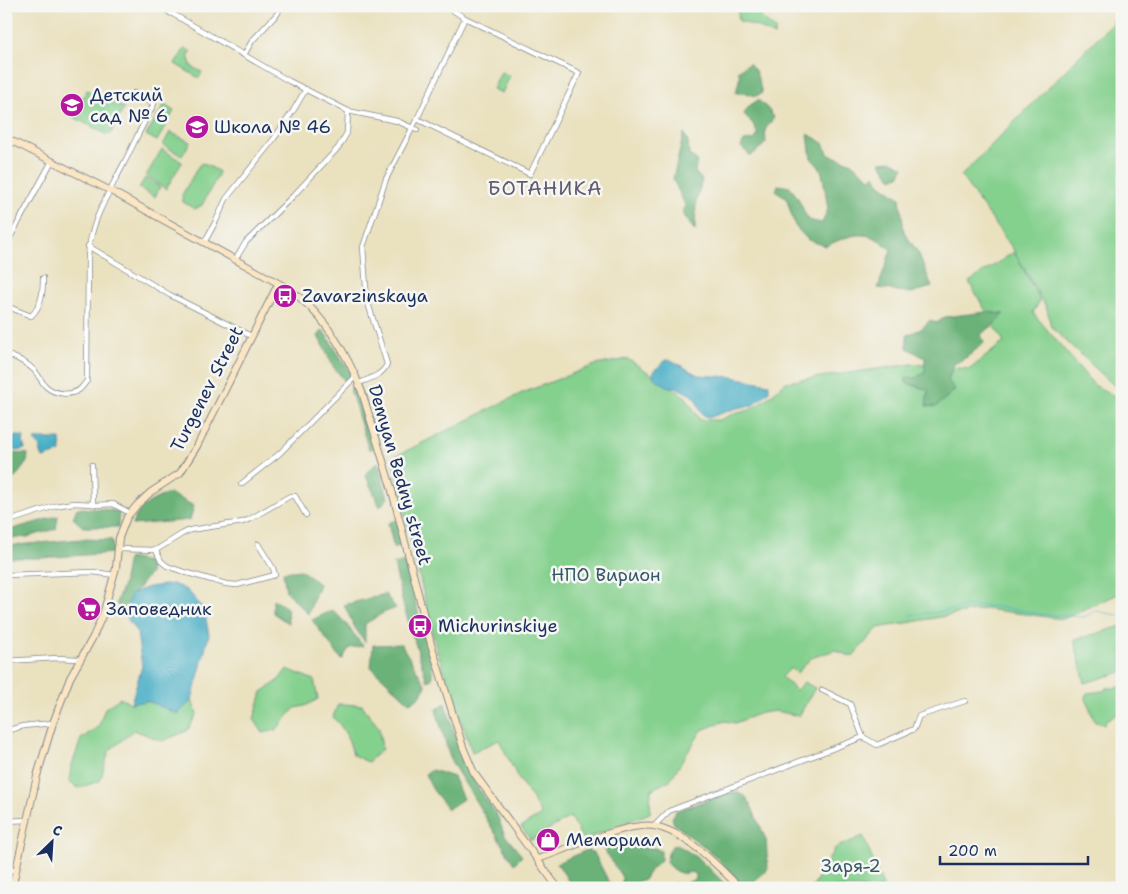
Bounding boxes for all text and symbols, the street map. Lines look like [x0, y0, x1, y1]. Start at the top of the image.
place label: Детский сад № 6 [90, 83, 168, 128]
school or university icon: Детский сад № 6 [59, 92, 85, 118]
school or university icon: Школа № 46 [184, 114, 210, 140]
place label: Школа № 46 [214, 115, 331, 139]
district label: БОТАНИКА [488, 175, 602, 201]
bus stop icon: Zavarzinskaya [272, 283, 298, 309]
place label: Zavarzinskaya [302, 284, 428, 308]
street label: Turgenev Street [165, 322, 249, 456]
street label: Demyan Bedny street [363, 382, 437, 568]
park label: НПО Вирион [551, 563, 661, 587]
supermarket icon: Заповедник [76, 596, 102, 622]
place label: Заповедник [106, 597, 212, 621]
bus stop icon: Michurinskiye [407, 613, 433, 639]
place label: Michurinskiye [438, 614, 558, 638]
north arrow [28, 816, 78, 866]
text: С [50, 820, 65, 840]
shop icon: Мемориал [535, 827, 561, 853]
place label: Мемориал [566, 828, 662, 852]
scale bar [940, 834, 1088, 866]
text: 200 m [948, 841, 997, 861]
park label: Заря-2 [821, 854, 881, 878]

